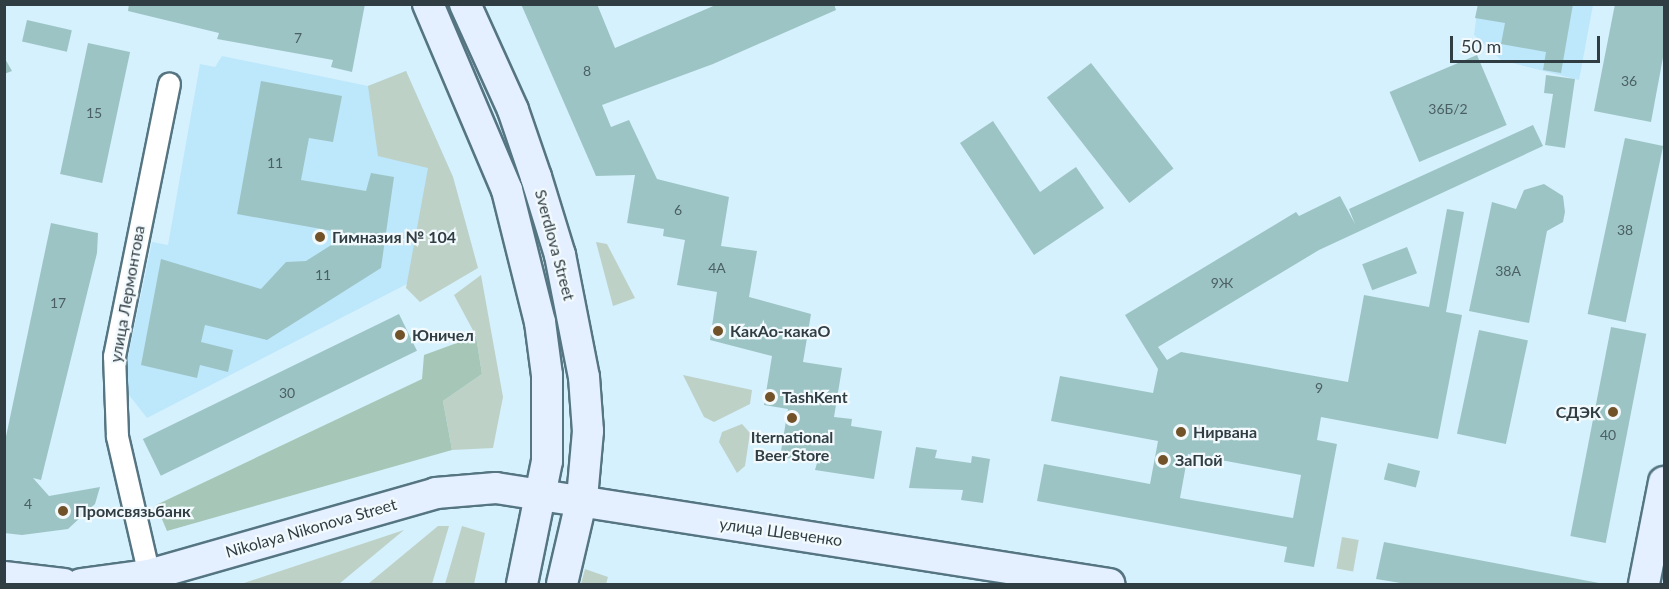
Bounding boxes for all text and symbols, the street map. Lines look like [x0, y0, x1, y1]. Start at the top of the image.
scale bar [1453, 24, 1603, 62]
house number: 7 [294, 30, 302, 46]
text: 50 m [1461, 35, 1501, 57]
house number: 8 [583, 63, 591, 79]
house number: 36 [1621, 73, 1637, 89]
house number: 36Б/2 [1428, 101, 1468, 117]
house number: 15 [86, 105, 102, 121]
house number: 11 [267, 155, 283, 171]
street label: Sverdlova Street [531, 187, 579, 303]
house number: 6 [674, 202, 682, 218]
house number: 38 [1617, 222, 1633, 238]
street label: улица Лермонтова [106, 224, 148, 364]
place label: Гимназия № 104 [332, 227, 456, 247]
marker: Гимназия № 104 [313, 230, 327, 244]
house number: 4А [708, 260, 726, 276]
house number: 38А [1495, 263, 1521, 279]
house number: 11 [315, 267, 331, 283]
house number: 9Ж [1211, 275, 1233, 291]
house number: 17 [50, 295, 66, 311]
place label: КакАо-какаО [730, 321, 830, 341]
marker: КакАо-какаО [711, 324, 725, 338]
place label: Юничел [412, 325, 474, 345]
marker: Юничел [393, 328, 407, 342]
house number: 9 [1315, 380, 1323, 396]
house number: 30 [279, 385, 295, 401]
place label: TashKent [782, 387, 848, 407]
marker: TashKent [763, 390, 777, 404]
place label: СДЭК [1556, 402, 1601, 422]
marker: СДЭК [1606, 405, 1620, 419]
marker: Iternational Beer Store [785, 411, 799, 425]
place label: Нирвана [1193, 422, 1257, 442]
marker: Нирвана [1174, 425, 1188, 439]
place label: Iternational Beer Store [751, 427, 833, 465]
house number: 40 [1600, 427, 1616, 443]
place label: ЗаПой [1175, 450, 1223, 470]
marker: ЗаПой [1156, 453, 1170, 467]
street label: Nikolaya Nikonova Street [223, 494, 399, 562]
house number: 4 [24, 496, 32, 512]
place label: Промсвязьбанк [75, 501, 191, 521]
marker: Промсвязьбанк [56, 504, 70, 518]
street label: улица Шевченко [718, 514, 844, 550]

